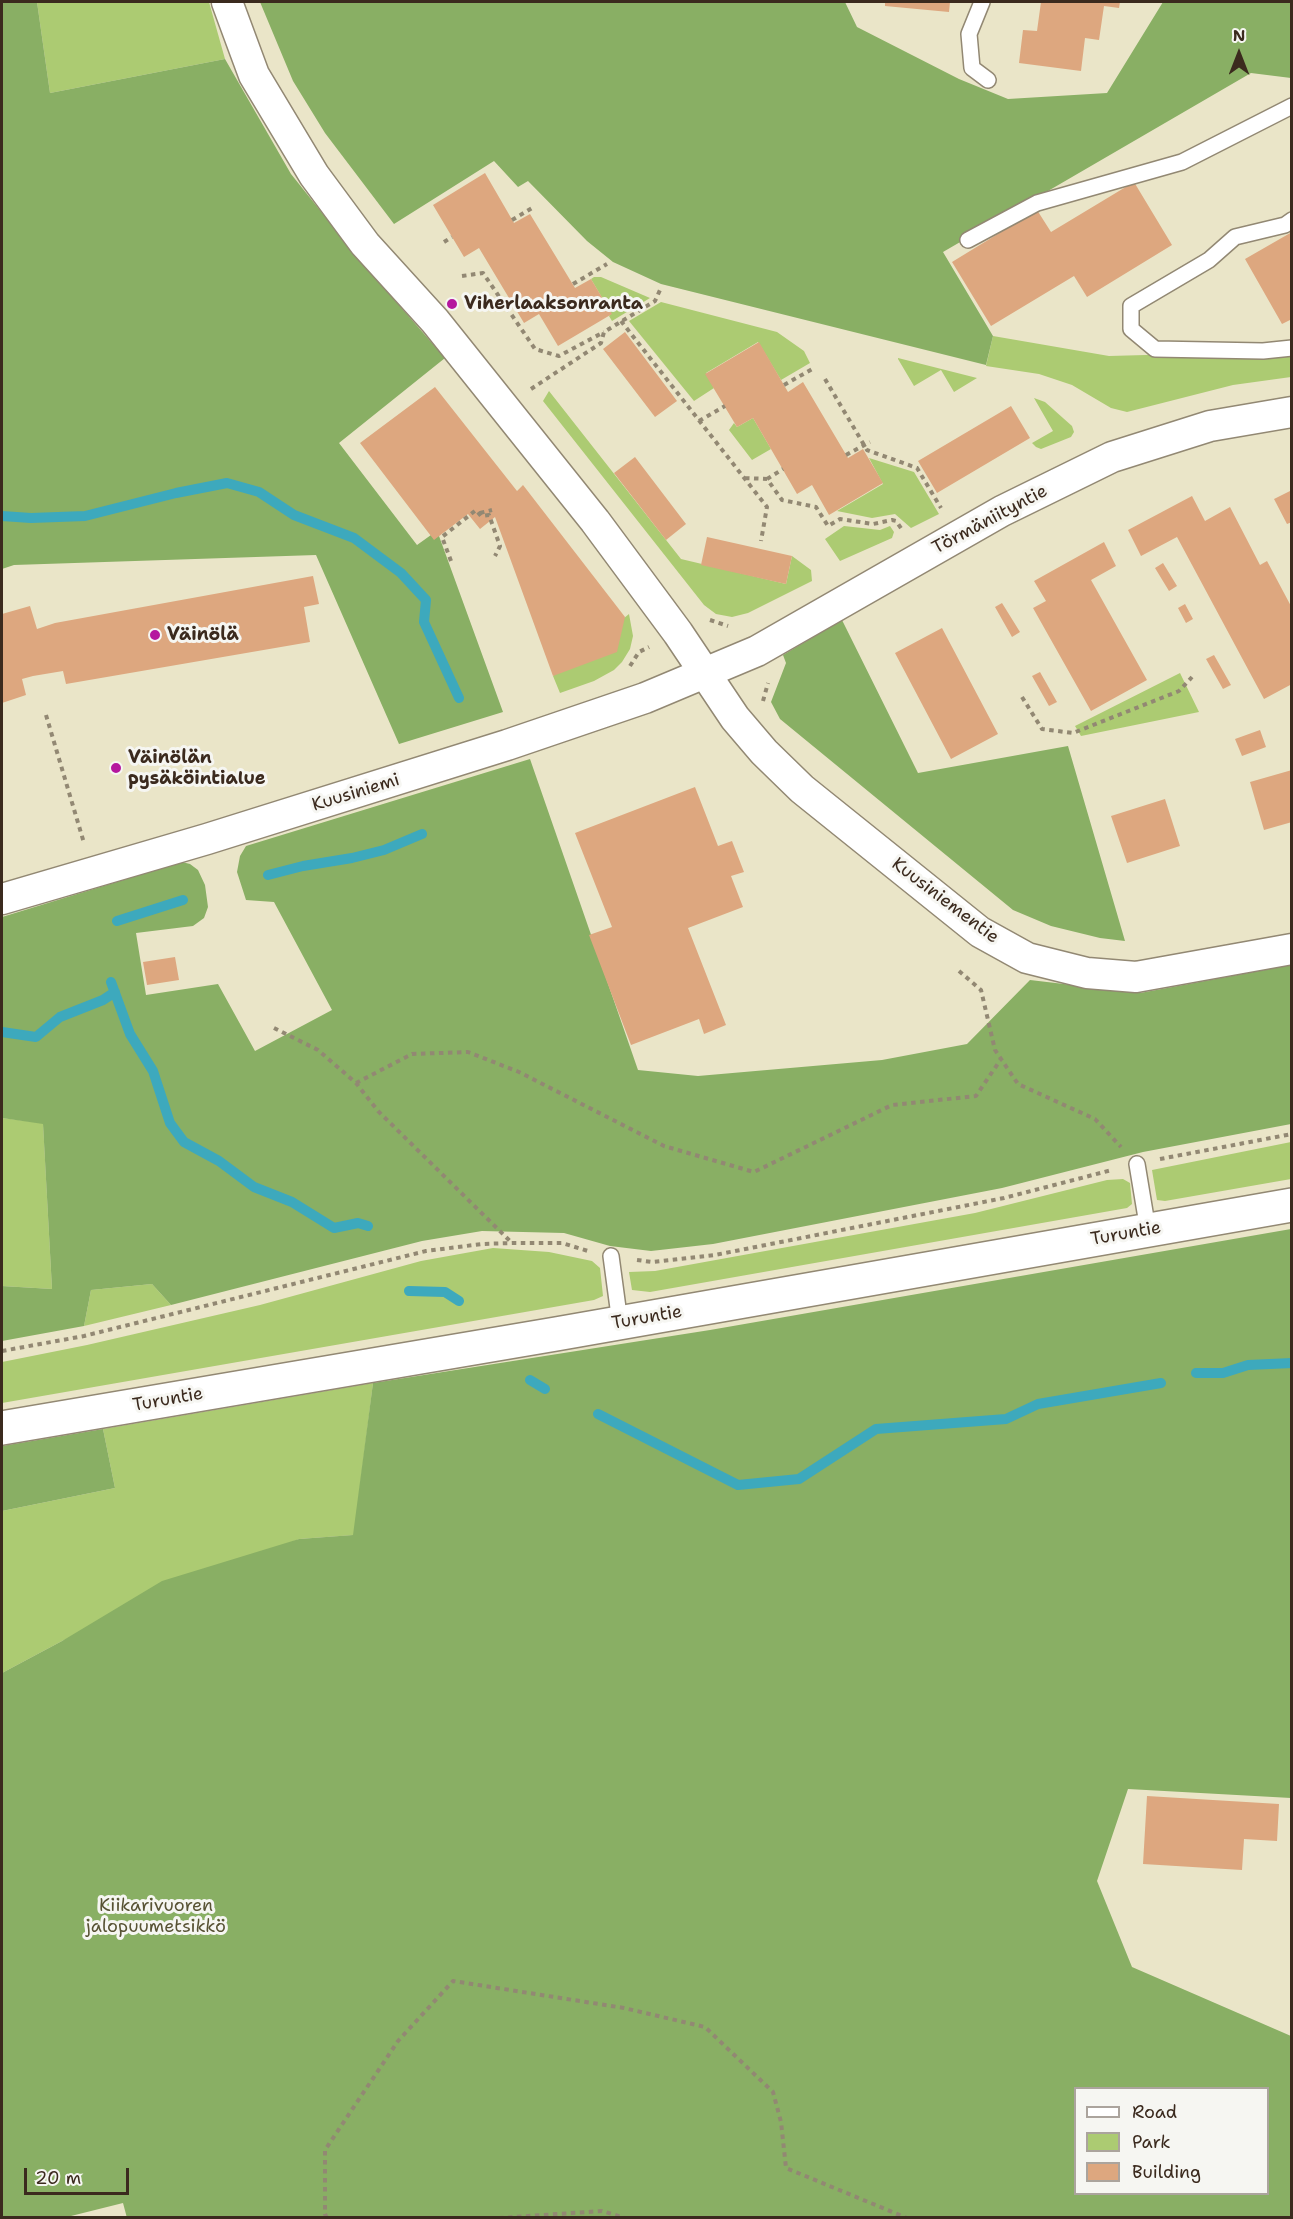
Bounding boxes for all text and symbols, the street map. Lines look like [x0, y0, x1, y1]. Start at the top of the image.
north arrow [1209, 24, 1269, 84]
text: N [1233, 25, 1245, 46]
place label: Viherlaaksonranta [464, 293, 643, 315]
marker: Viherlaaksonranta [445, 297, 459, 311]
street label: Törmäniityntie [929, 481, 1051, 559]
place label: Väinölä [167, 624, 239, 646]
marker: Väinölä [148, 628, 162, 642]
place label: Väinölän pysäköintialue [128, 747, 265, 789]
marker: Väinölän pysäköintialue [109, 761, 123, 775]
street label: Kuusiniemi [309, 769, 403, 817]
street label: Kuusiniementie [887, 854, 1003, 948]
street label: Turuntie [1089, 1217, 1163, 1251]
street label: Turuntie [610, 1301, 684, 1335]
street label: Turuntie [131, 1383, 205, 1417]
park label: Kiikarivuoren jalopuumetsikkö [86, 1895, 226, 1938]
legend [1074, 2087, 1269, 2195]
text: Road [1132, 2100, 1177, 2124]
text: Park [1132, 2130, 1171, 2154]
scale bar [27, 2156, 132, 2194]
text: Building [1132, 2160, 1201, 2184]
text: 20 m [35, 2166, 81, 2190]

